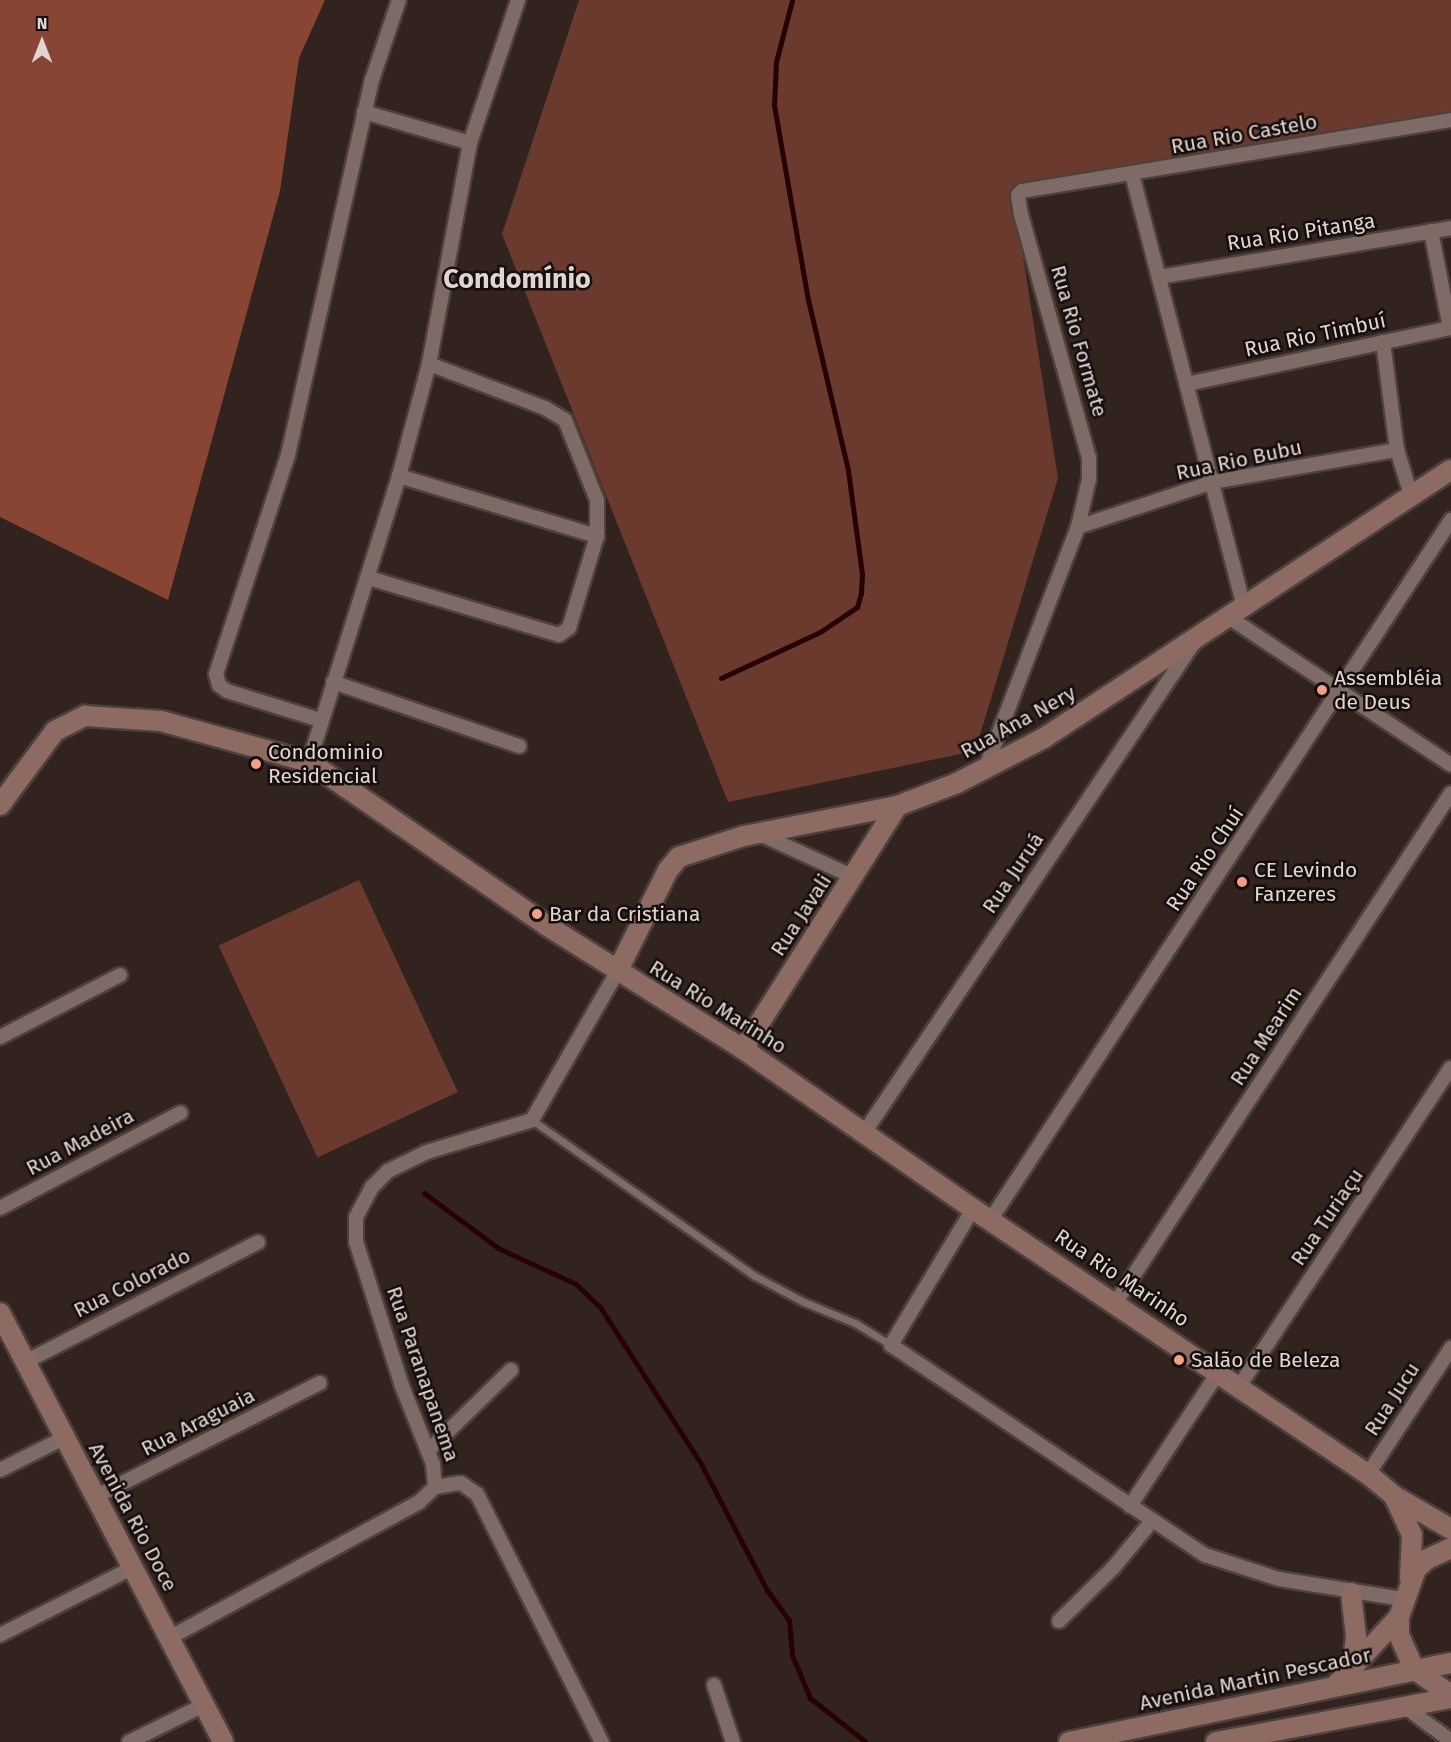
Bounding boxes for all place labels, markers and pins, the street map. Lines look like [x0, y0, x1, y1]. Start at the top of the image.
place label: Assembléia de Deus [1334, 665, 1442, 715]
marker: Assembléia de Deus [1315, 683, 1329, 697]
place label: Condominio Residencial [268, 739, 383, 789]
marker: Condominio Residencial [249, 757, 263, 771]
place label: CE Levindo Fanzeres [1254, 857, 1357, 907]
marker: CE Levindo Fanzeres [1235, 875, 1249, 889]
place label: Bar da Cristiana [549, 901, 700, 927]
marker: Bar da Cristiana [530, 907, 544, 921]
place label: Salão de Beleza [1191, 1347, 1340, 1373]
marker: Salão de Beleza [1172, 1353, 1186, 1367]

